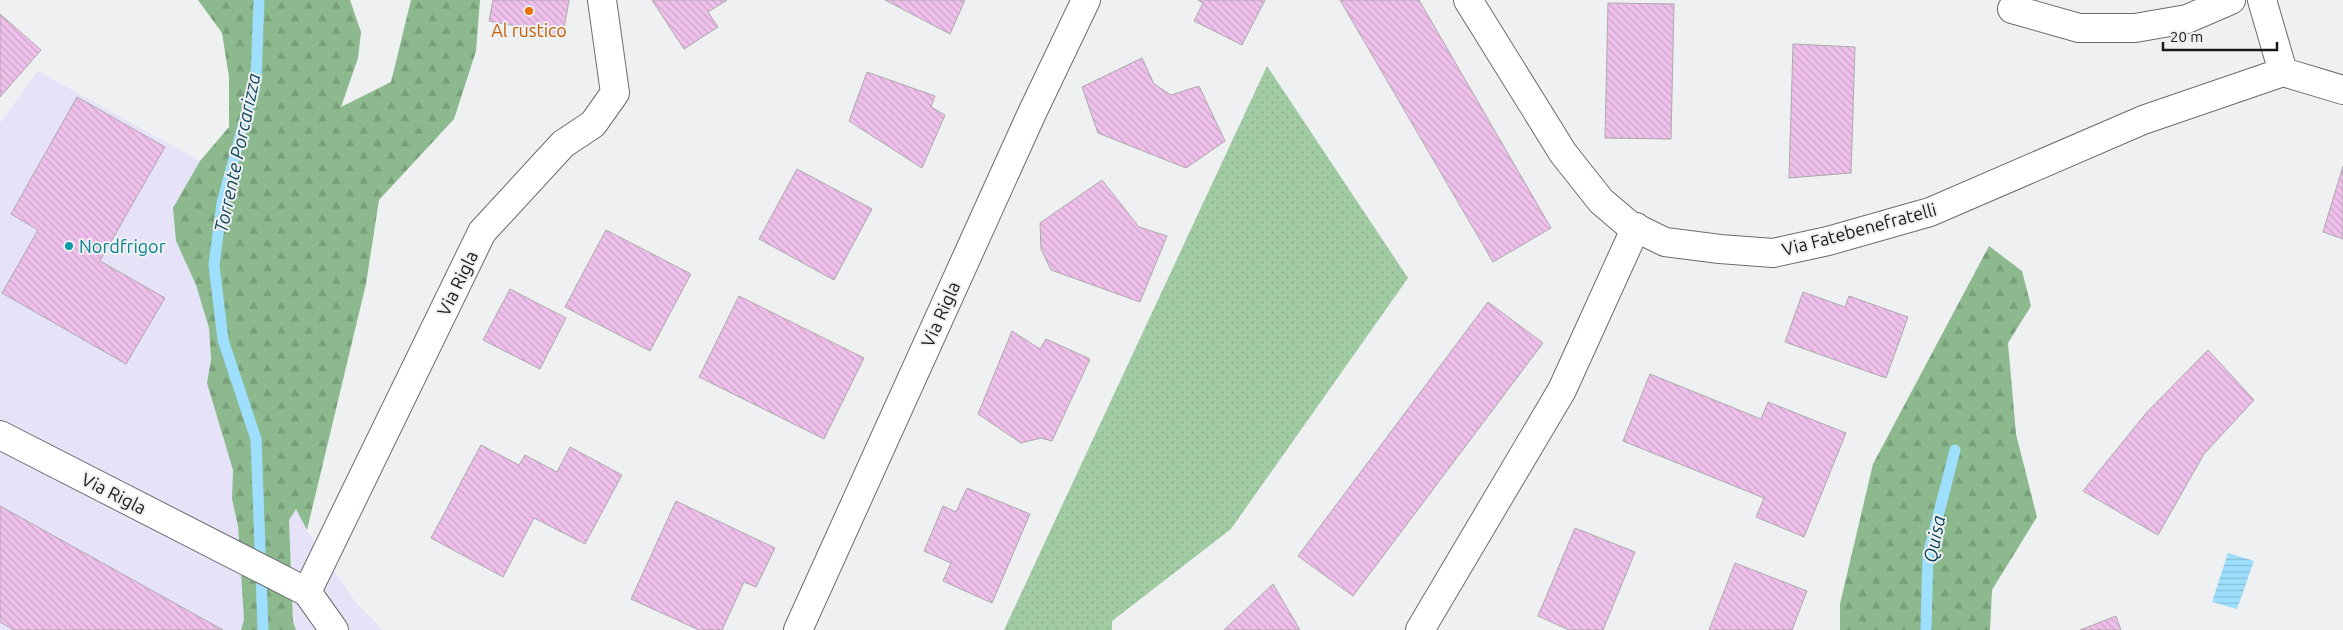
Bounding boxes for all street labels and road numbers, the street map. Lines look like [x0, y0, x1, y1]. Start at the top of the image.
street label: Via Fatebenefratelli [1780, 199, 1938, 259]
street label: Via Rigla [433, 247, 481, 319]
street label: Via Rigla [917, 278, 963, 350]
street label: Via Rigla [78, 468, 150, 518]

